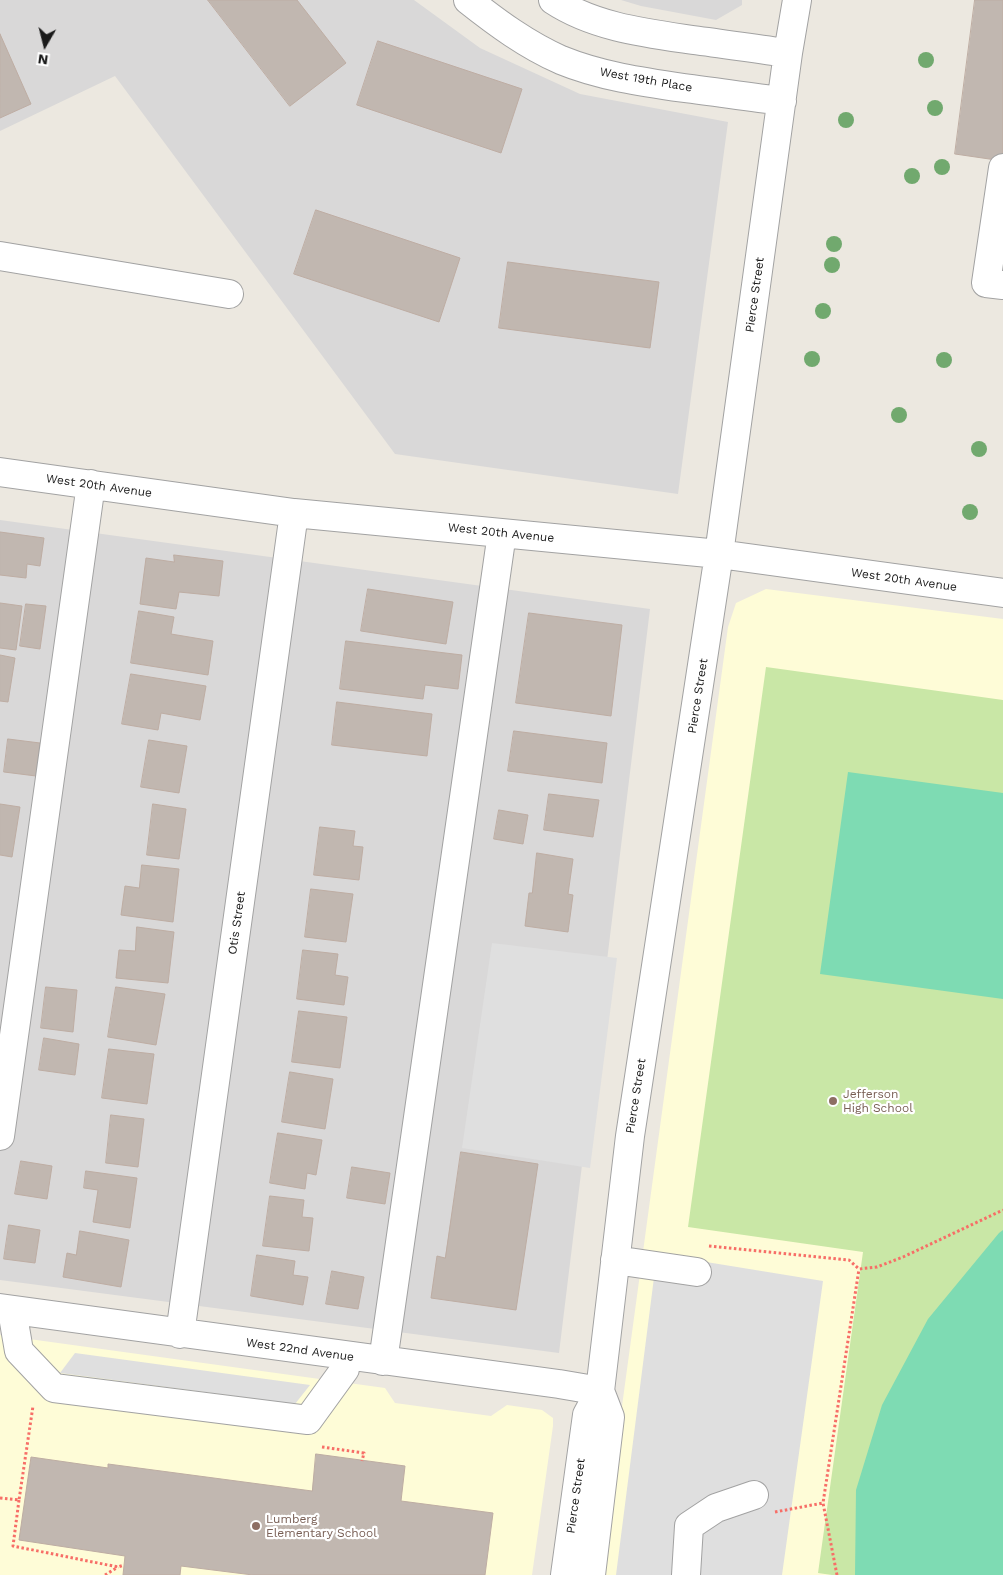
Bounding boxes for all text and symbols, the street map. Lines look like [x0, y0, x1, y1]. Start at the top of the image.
north arrow [20, 20, 70, 70]
text: N [37, 51, 49, 68]
street label: West 19th Place [599, 65, 693, 95]
street label: Pierce Street [743, 256, 767, 334]
street label: West 20th Avenue [45, 471, 153, 501]
street label: West 20th Avenue [447, 520, 555, 546]
street label: West 20th Avenue [850, 565, 958, 595]
street label: Pierce Street [685, 657, 711, 735]
street label: Otis Street [225, 890, 249, 956]
street label: Pierce Street [623, 1057, 649, 1135]
place label: Jefferson High School [843, 1087, 913, 1115]
marker: Jefferson High School [827, 1095, 839, 1107]
street label: West 22nd Avenue [245, 1335, 355, 1365]
street label: Pierce Street [564, 1457, 588, 1535]
place label: Lumberg Elementary School [266, 1512, 377, 1540]
marker: Lumberg Elementary School [250, 1520, 262, 1532]

